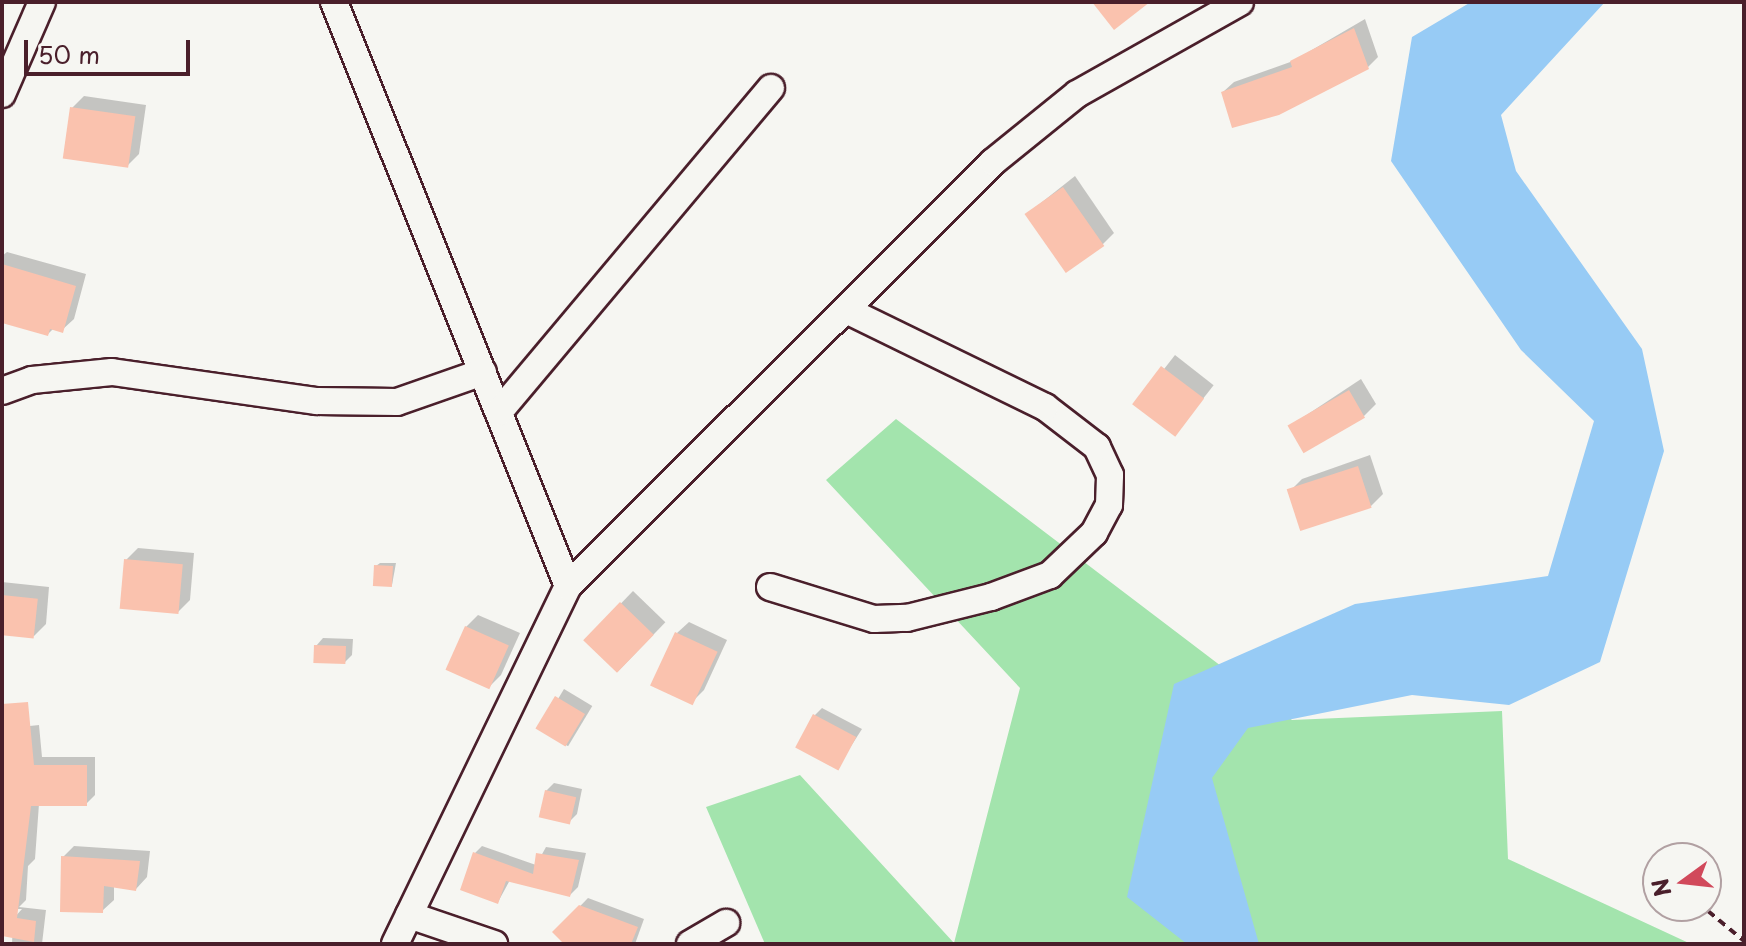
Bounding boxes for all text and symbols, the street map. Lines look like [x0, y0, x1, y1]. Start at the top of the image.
scale bar [28, 24, 194, 74]
text: 50 m [38, 36, 100, 72]
north arrow [1642, 842, 1722, 922]
text: N [1642, 875, 1678, 901]

